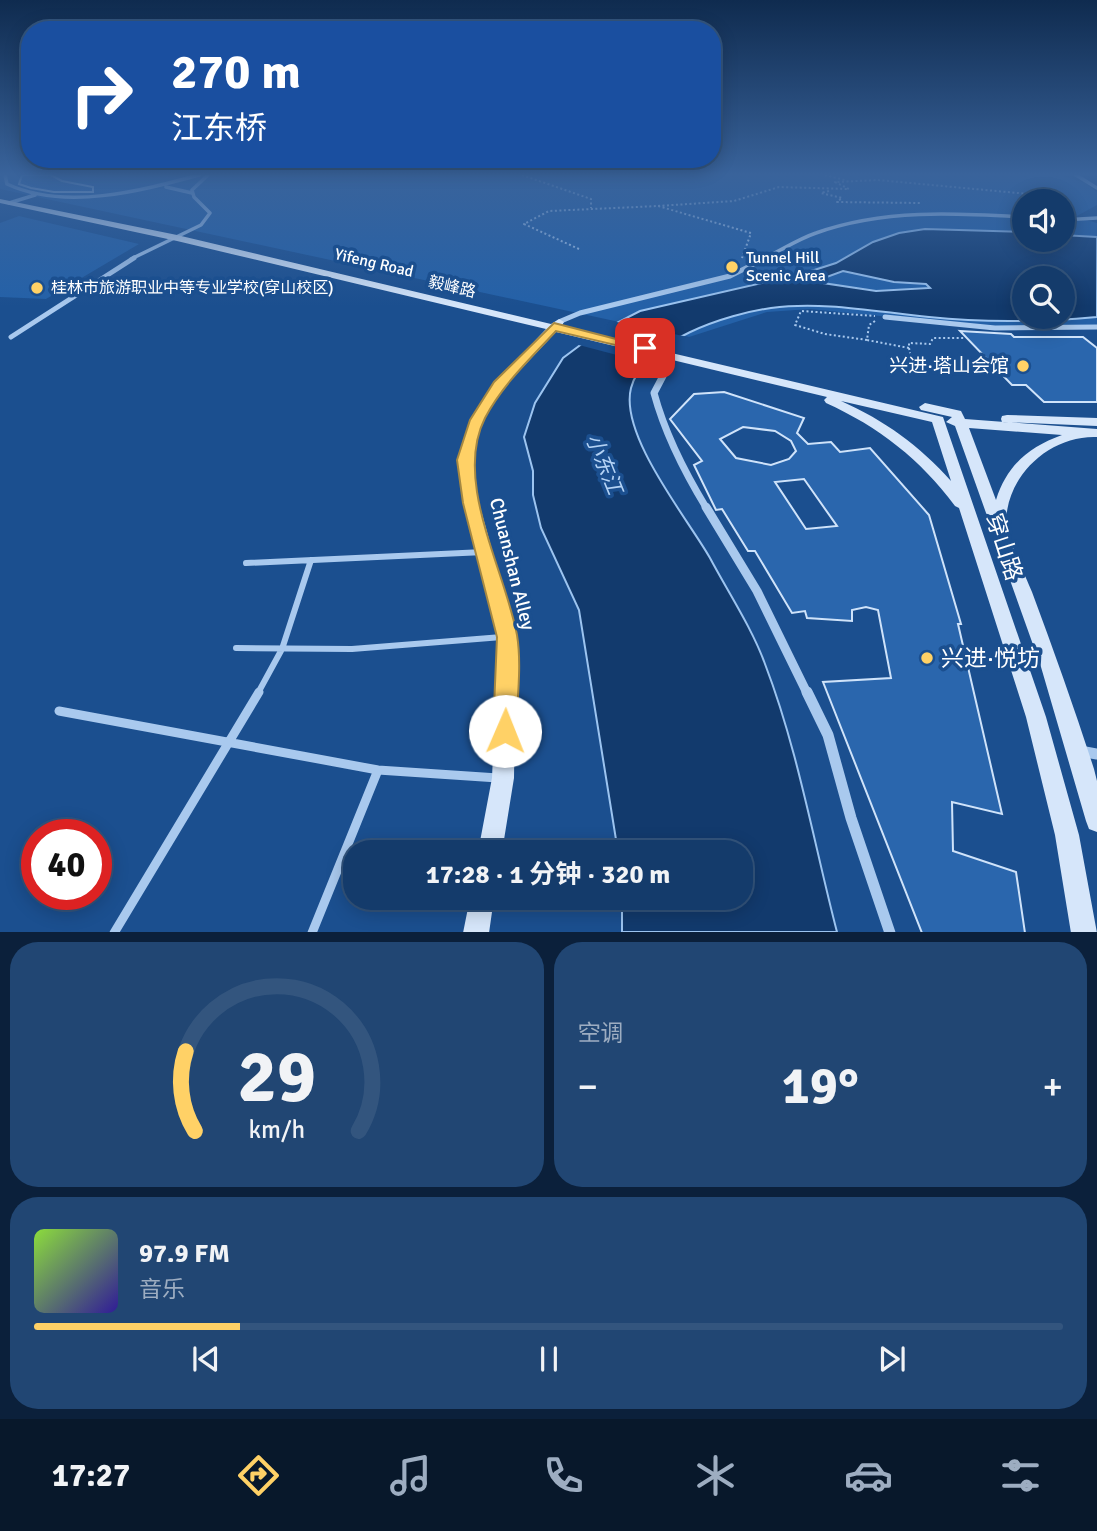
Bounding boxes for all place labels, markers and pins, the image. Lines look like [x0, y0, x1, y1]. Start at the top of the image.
place label: Tunnel Hill Scenic Area [746, 248, 826, 286]
marker: Tunnel Hill Scenic Area [724, 259, 740, 275]
place label: 桂林市旅游职业中等专业学校(穿山校区) [51, 278, 334, 298]
marker: 桂林市旅游职业中等专业学校(穿山校区) [29, 280, 45, 296]
pin [615, 318, 675, 378]
place label: 兴进·塔山会馆 [889, 354, 1009, 378]
marker: 兴进·塔山会馆 [1015, 358, 1031, 374]
place label: 兴进·悦坊 [941, 644, 1040, 673]
marker: 兴进·悦坊 [919, 650, 935, 666]

